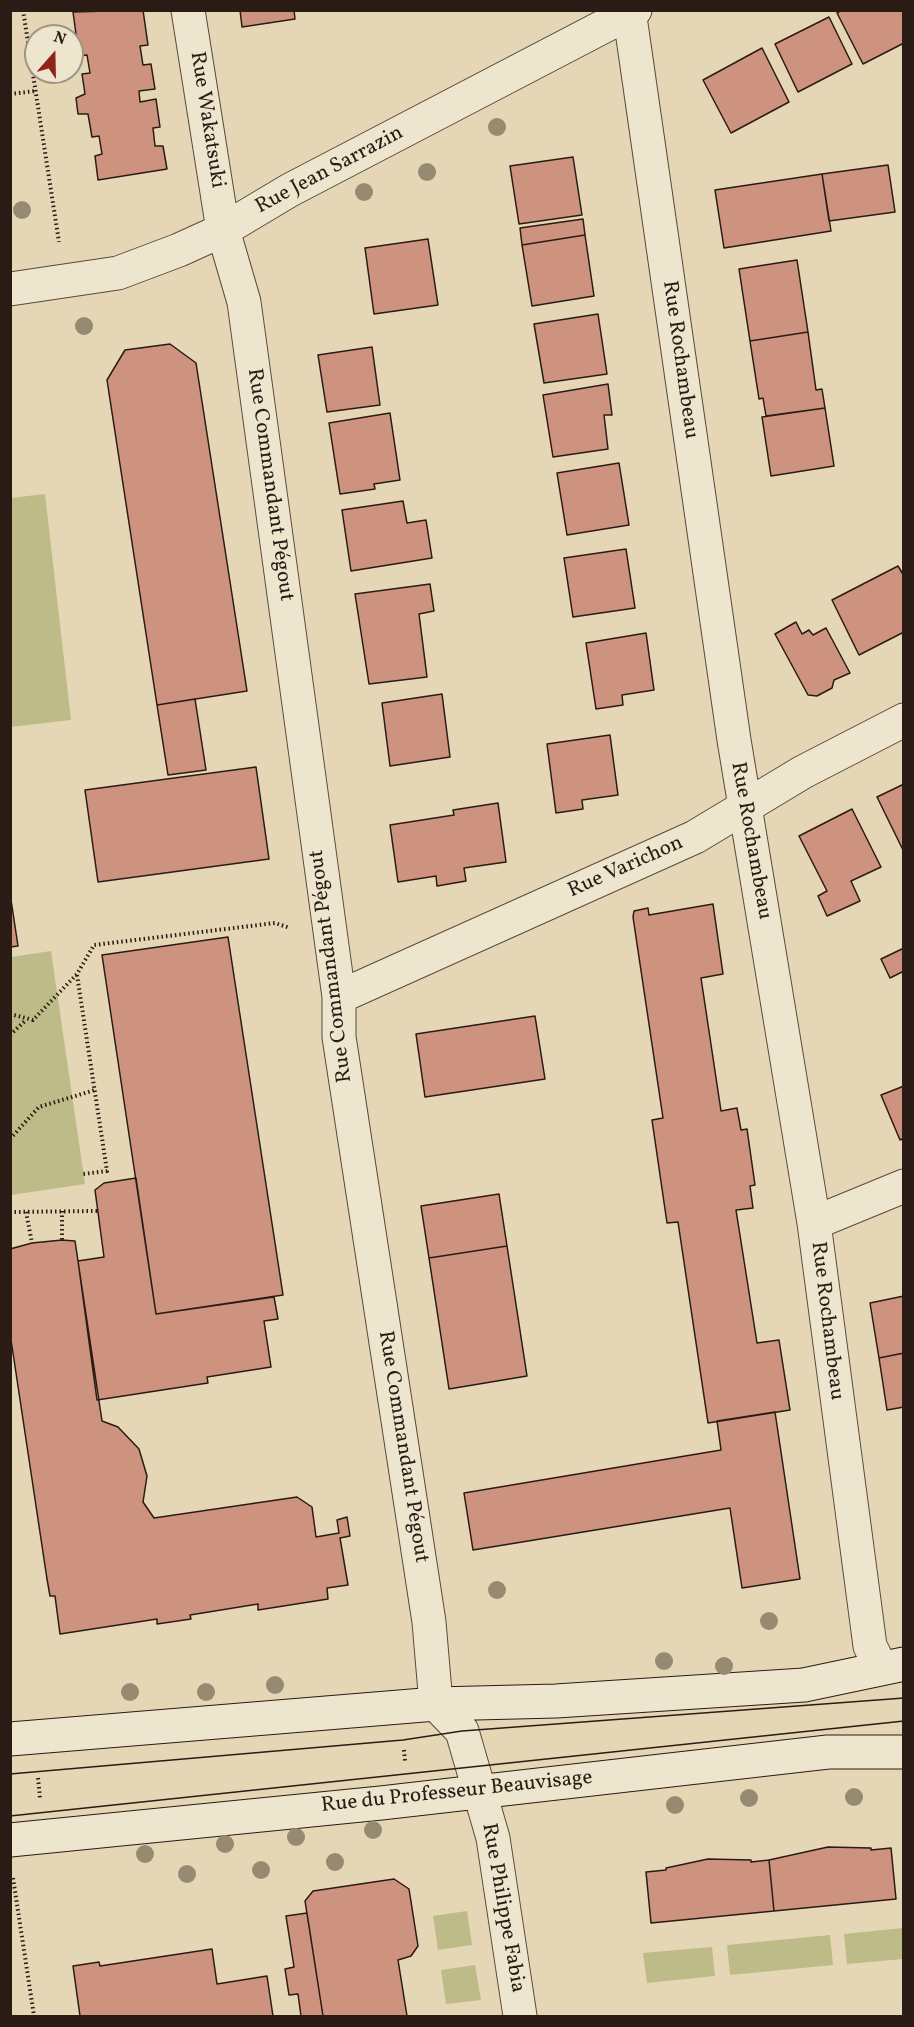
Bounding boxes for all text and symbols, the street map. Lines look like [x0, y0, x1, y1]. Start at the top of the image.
north arrow [24, 24, 84, 84]
text: N [50, 27, 69, 51]
street label: Rue Wakatsuki [183, 50, 229, 190]
street label: Rue Jean Sarrazin [252, 121, 408, 221]
street label: Rue Rochambeau [655, 279, 703, 441]
street label: Rue Commandant Pégout [240, 367, 298, 603]
street label: Rue Rochambeau [724, 760, 776, 922]
street label: Rue Varichon [564, 831, 688, 905]
street label: Rue Commandant Pégout [305, 848, 359, 1084]
street label: Rue Rochambeau [804, 1240, 848, 1402]
street label: Rue Commandant Pégout [371, 1329, 433, 1565]
street label: Rue du Professeur Beauvisage [320, 1766, 594, 1820]
street label: Rue Philippe Fabia [475, 1821, 529, 1995]

